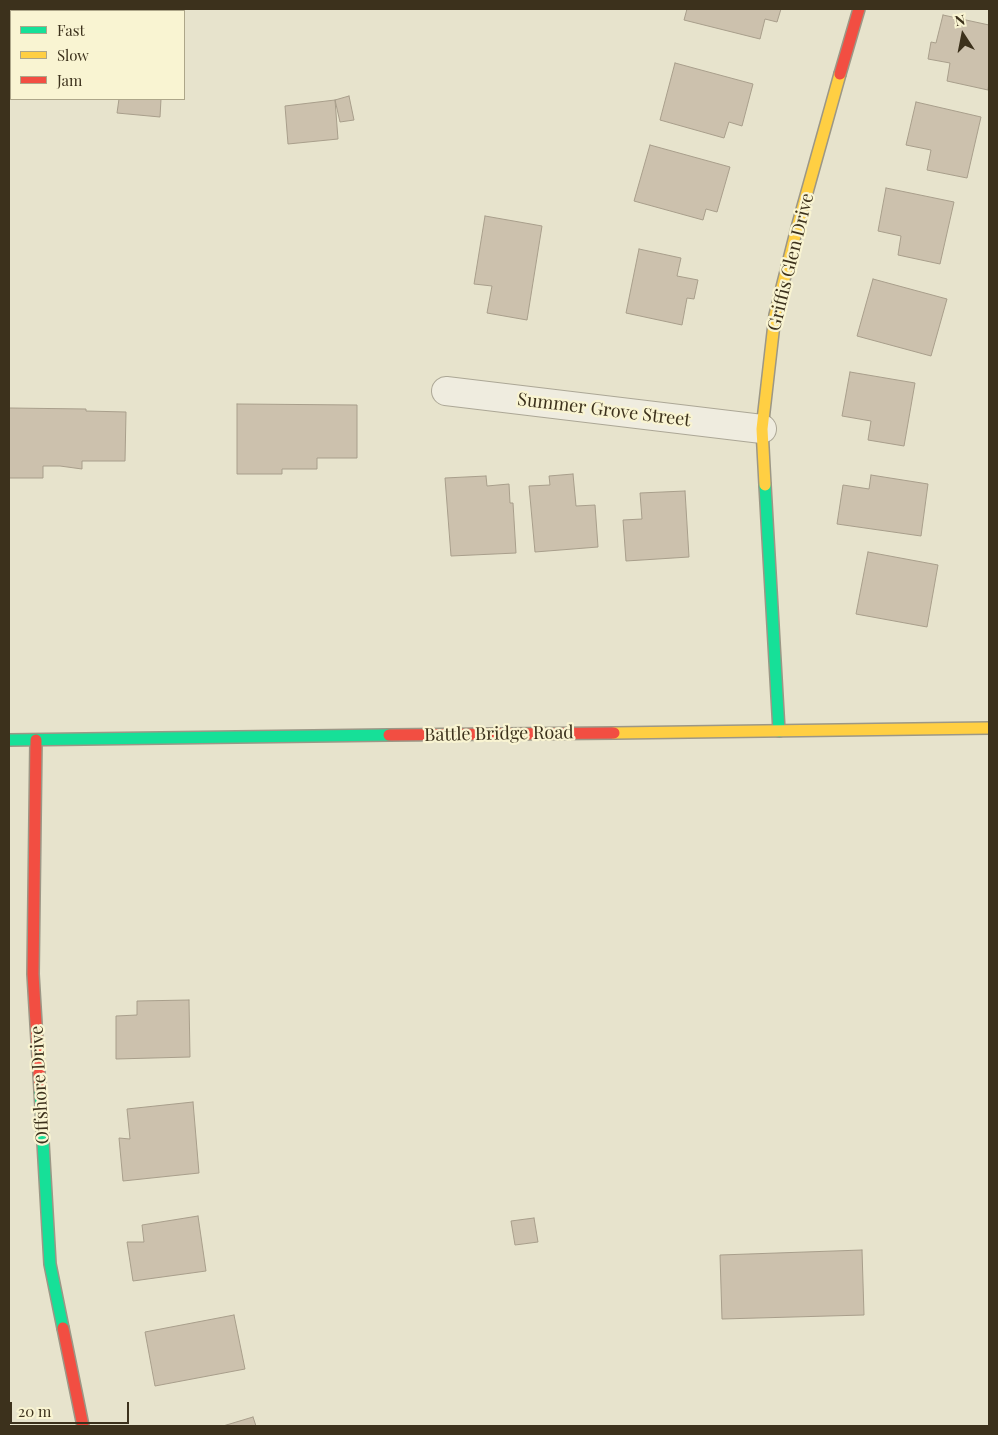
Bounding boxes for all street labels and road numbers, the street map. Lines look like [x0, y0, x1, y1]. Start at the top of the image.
street label: Griffis Glen Drive [763, 191, 819, 333]
street label: Summer Grove Street [516, 389, 692, 431]
street label: Battle Bridge Road [424, 722, 574, 746]
street label: Offshore Drive [26, 1025, 54, 1145]

